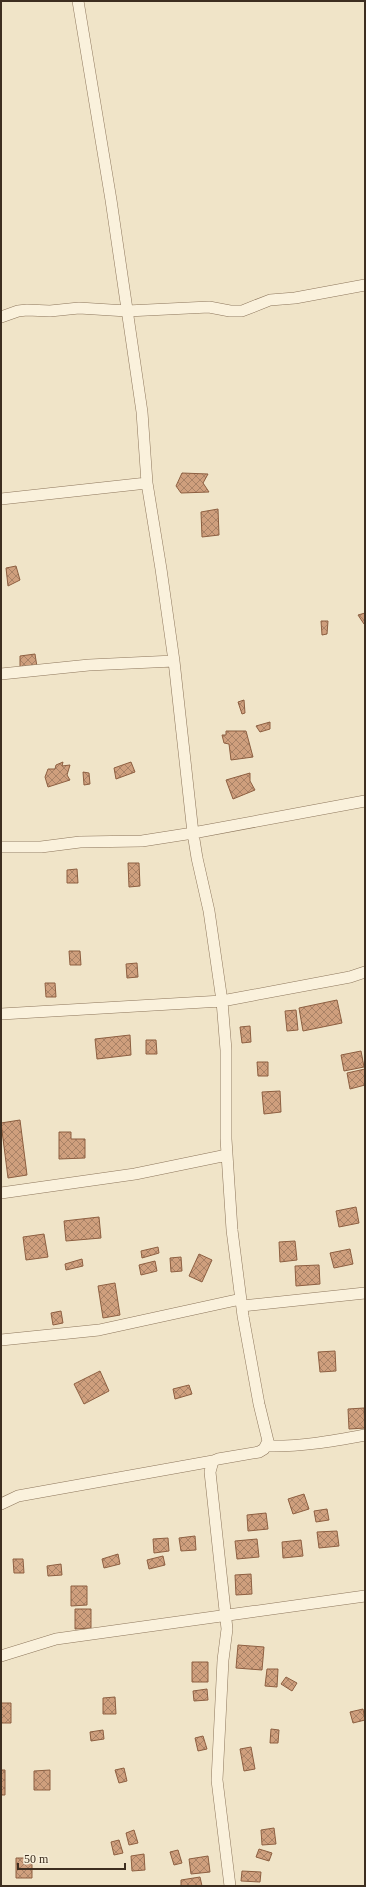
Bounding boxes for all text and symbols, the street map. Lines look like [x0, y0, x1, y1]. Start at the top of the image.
scale bar [18, 1845, 125, 1871]
text: 50 m [24, 1852, 49, 1866]

